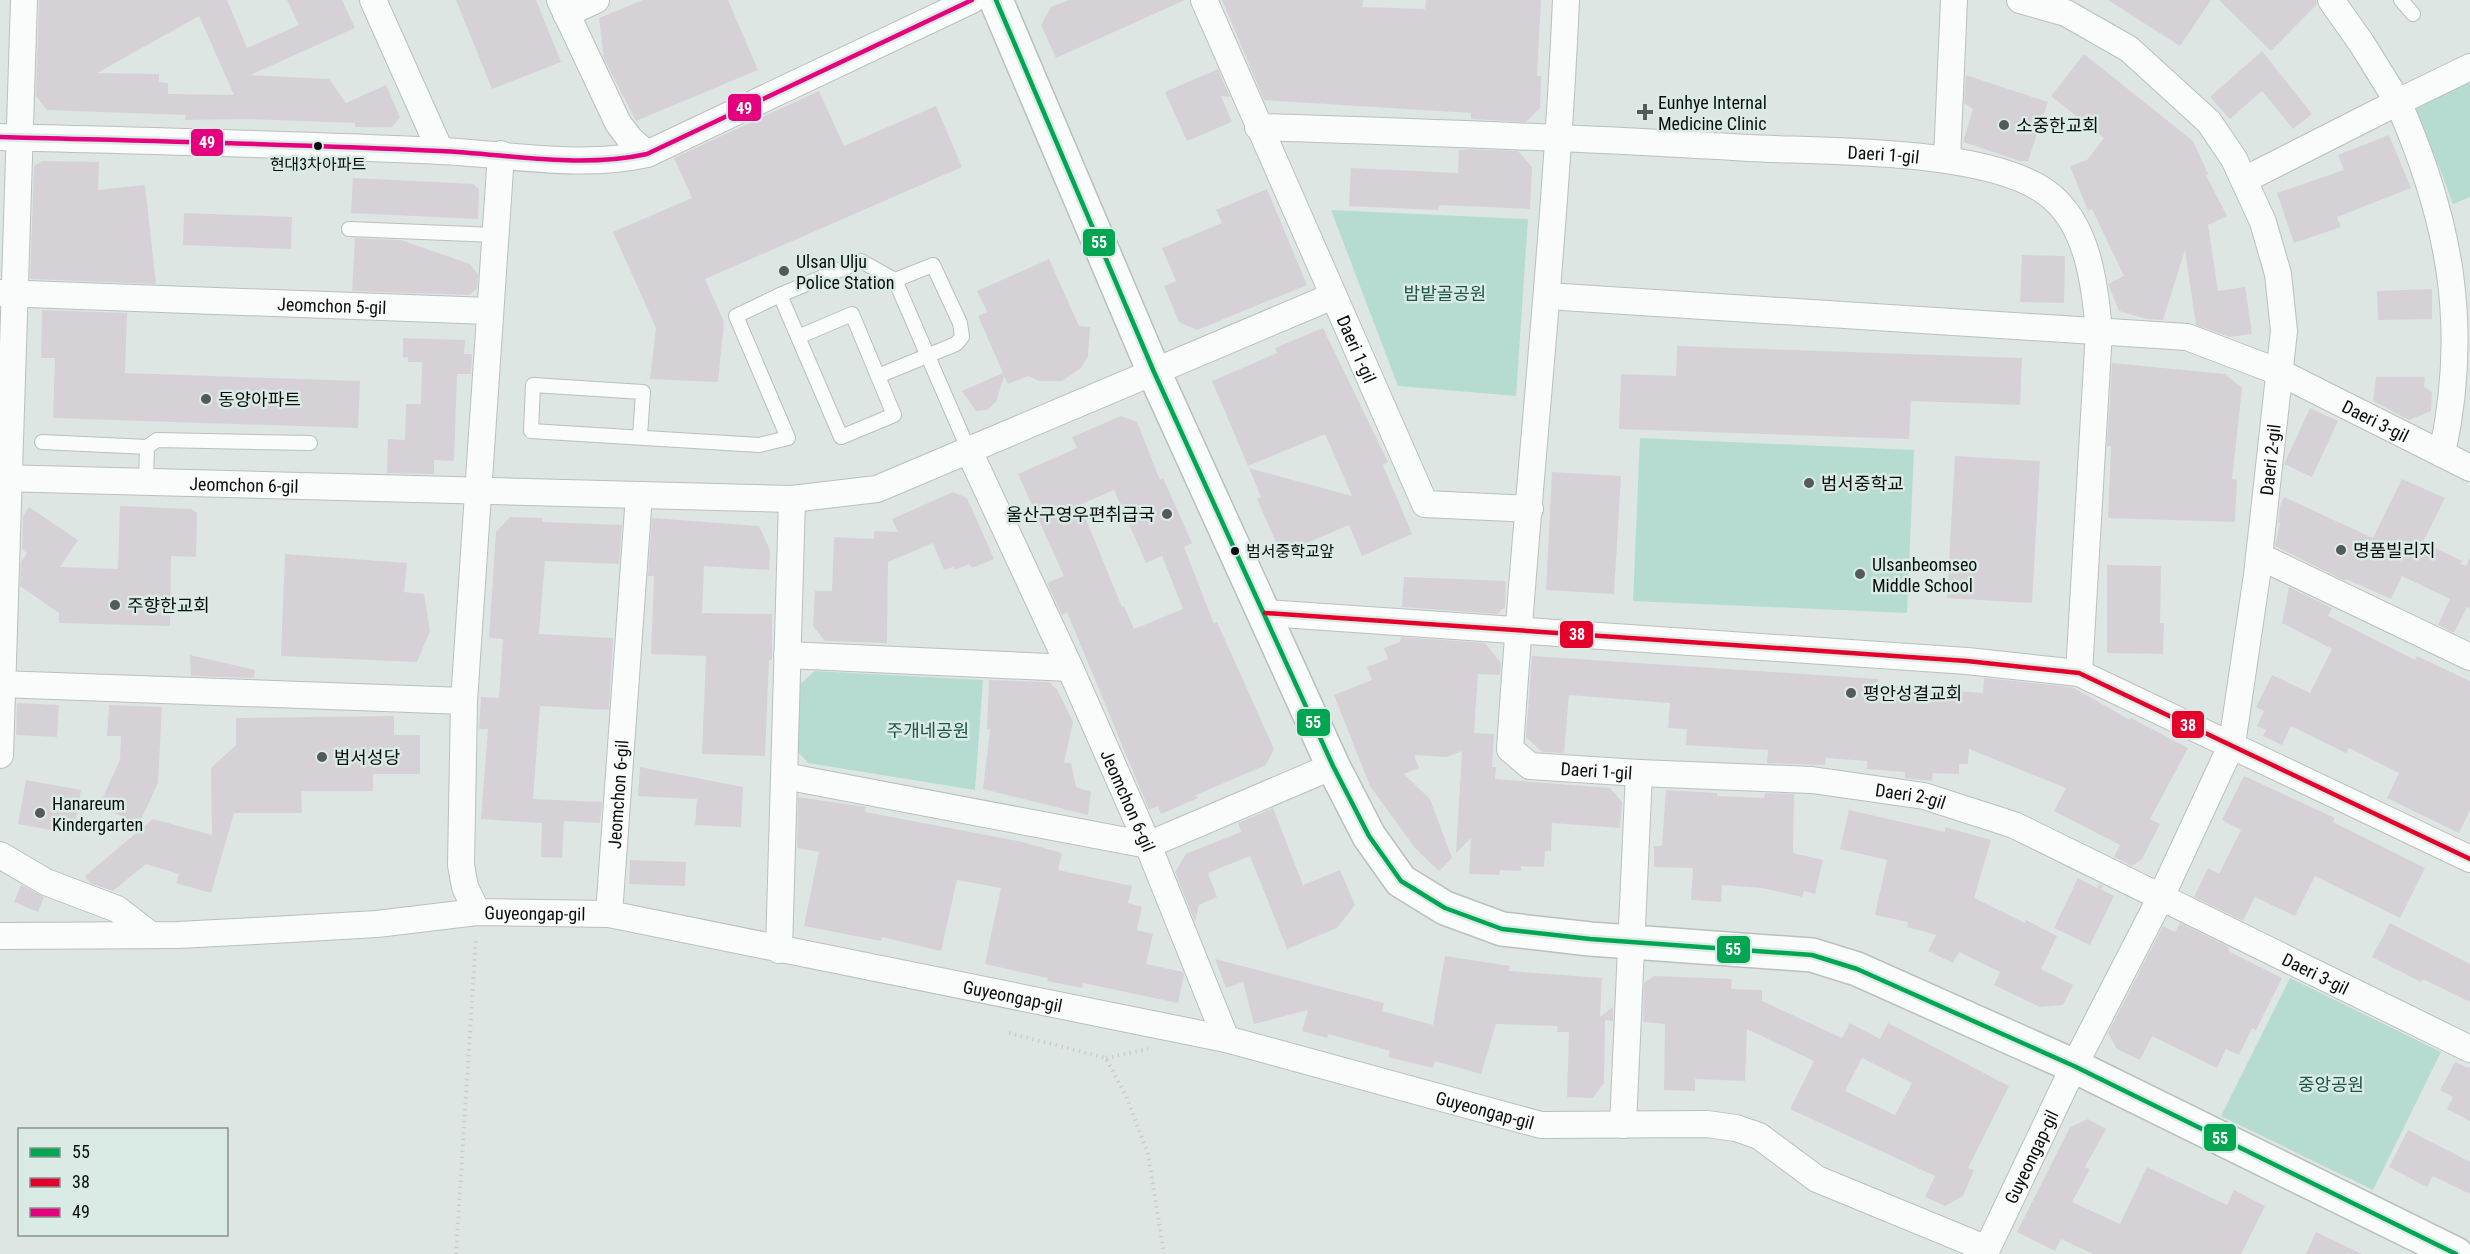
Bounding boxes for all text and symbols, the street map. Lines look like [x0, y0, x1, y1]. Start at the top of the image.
place label: Eunhye Internal Medicine Clinic [1658, 92, 1767, 134]
line badge: 49 [727, 93, 762, 122]
text: 49 [736, 99, 752, 118]
marker: Eunhye Internal Medicine Clinic [1636, 103, 1654, 121]
place label: 소중한교회 [2016, 115, 2099, 136]
marker: 소중한교회 [1997, 118, 2011, 132]
line badge: 49 [190, 128, 224, 157]
text: 49 [199, 133, 215, 152]
marker: 현대3차아파트 [312, 140, 324, 152]
street label: Daeri 1-gil [1847, 141, 1920, 167]
place label: 현대3차아파트 [270, 155, 366, 174]
line badge: 55 [1082, 228, 1116, 257]
text: 55 [1091, 233, 1107, 252]
place label: Ulsan Ulju Police Station [796, 251, 895, 293]
marker: Ulsan Ulju Police Station [777, 264, 791, 278]
park label: 밤밭골공원 [1404, 283, 1486, 304]
street label: Jeomchon 5-gil [277, 293, 387, 318]
street label: Daeri 1-gil [1333, 312, 1381, 386]
place label: 동양아파트 [218, 389, 301, 410]
marker: 동양아파트 [199, 392, 213, 406]
street label: Daeri 3-gil [2339, 395, 2412, 446]
street label: Daeri 2-gil [2255, 423, 2284, 496]
street label: Jeomchon 6-gil [189, 473, 299, 496]
place label: 범서중학교 [1821, 473, 1904, 494]
marker: 범서중학교 [1802, 476, 1816, 490]
place label: 울산구영우편취급국 [1006, 504, 1155, 525]
marker: 울산구영우편취급국 [1160, 507, 1174, 521]
place label: 명품빌리지 [2353, 540, 2436, 561]
place label: 범서중학교앞 [1246, 542, 1335, 561]
marker: 명품빌리지 [2334, 543, 2348, 557]
marker: 범서중학교앞 [1229, 545, 1241, 557]
place label: Ulsanbeomseo Middle School [1872, 554, 1977, 596]
marker: Ulsanbeomseo Middle School [1853, 567, 1867, 581]
place label: 주향한교회 [127, 595, 210, 616]
marker: 주향한교회 [108, 598, 122, 612]
line badge: 38 [1559, 620, 1594, 649]
text: 38 [1569, 625, 1585, 644]
place label: 평안성결교회 [1863, 683, 1962, 704]
marker: 평안성결교회 [1844, 686, 1858, 700]
line badge: 55 [1296, 708, 1331, 737]
line badge: 38 [2171, 710, 2205, 739]
text: 55 [1305, 713, 1321, 732]
text: 38 [2180, 716, 2196, 735]
park label: 주개네공원 [887, 720, 969, 741]
street label: Jeomchon 6-gil [603, 739, 632, 850]
street label: Jeomchon 6-gil [1097, 746, 1160, 854]
place label: 범서성당 [334, 747, 400, 768]
marker: 범서성당 [315, 750, 329, 764]
street label: Daeri 1-gil [1560, 757, 1633, 783]
street label: Daeri 2-gil [1874, 779, 1949, 813]
place label: Hanareum Kindergarten [52, 793, 143, 835]
marker: Hanareum Kindergarten [33, 806, 47, 820]
street label: Guyeongap-gil [484, 902, 586, 924]
line badge: 55 [1716, 935, 1751, 964]
text: 55 [1725, 940, 1741, 959]
street label: Daeri 3-gil [2279, 948, 2353, 998]
street label: Guyeongap-gil [961, 975, 1064, 1016]
park label: 중앙공원 [2298, 1074, 2364, 1095]
street label: Guyeongap-gil [1433, 1086, 1536, 1133]
street label: Guyeongap-gil [2000, 1107, 2062, 1207]
line badge: 55 [2203, 1123, 2237, 1152]
legend [18, 1128, 228, 1236]
text: 55 [2212, 1129, 2228, 1148]
text: 55 [72, 1141, 90, 1162]
text: 38 [72, 1171, 90, 1192]
text: 49 [72, 1201, 90, 1222]

